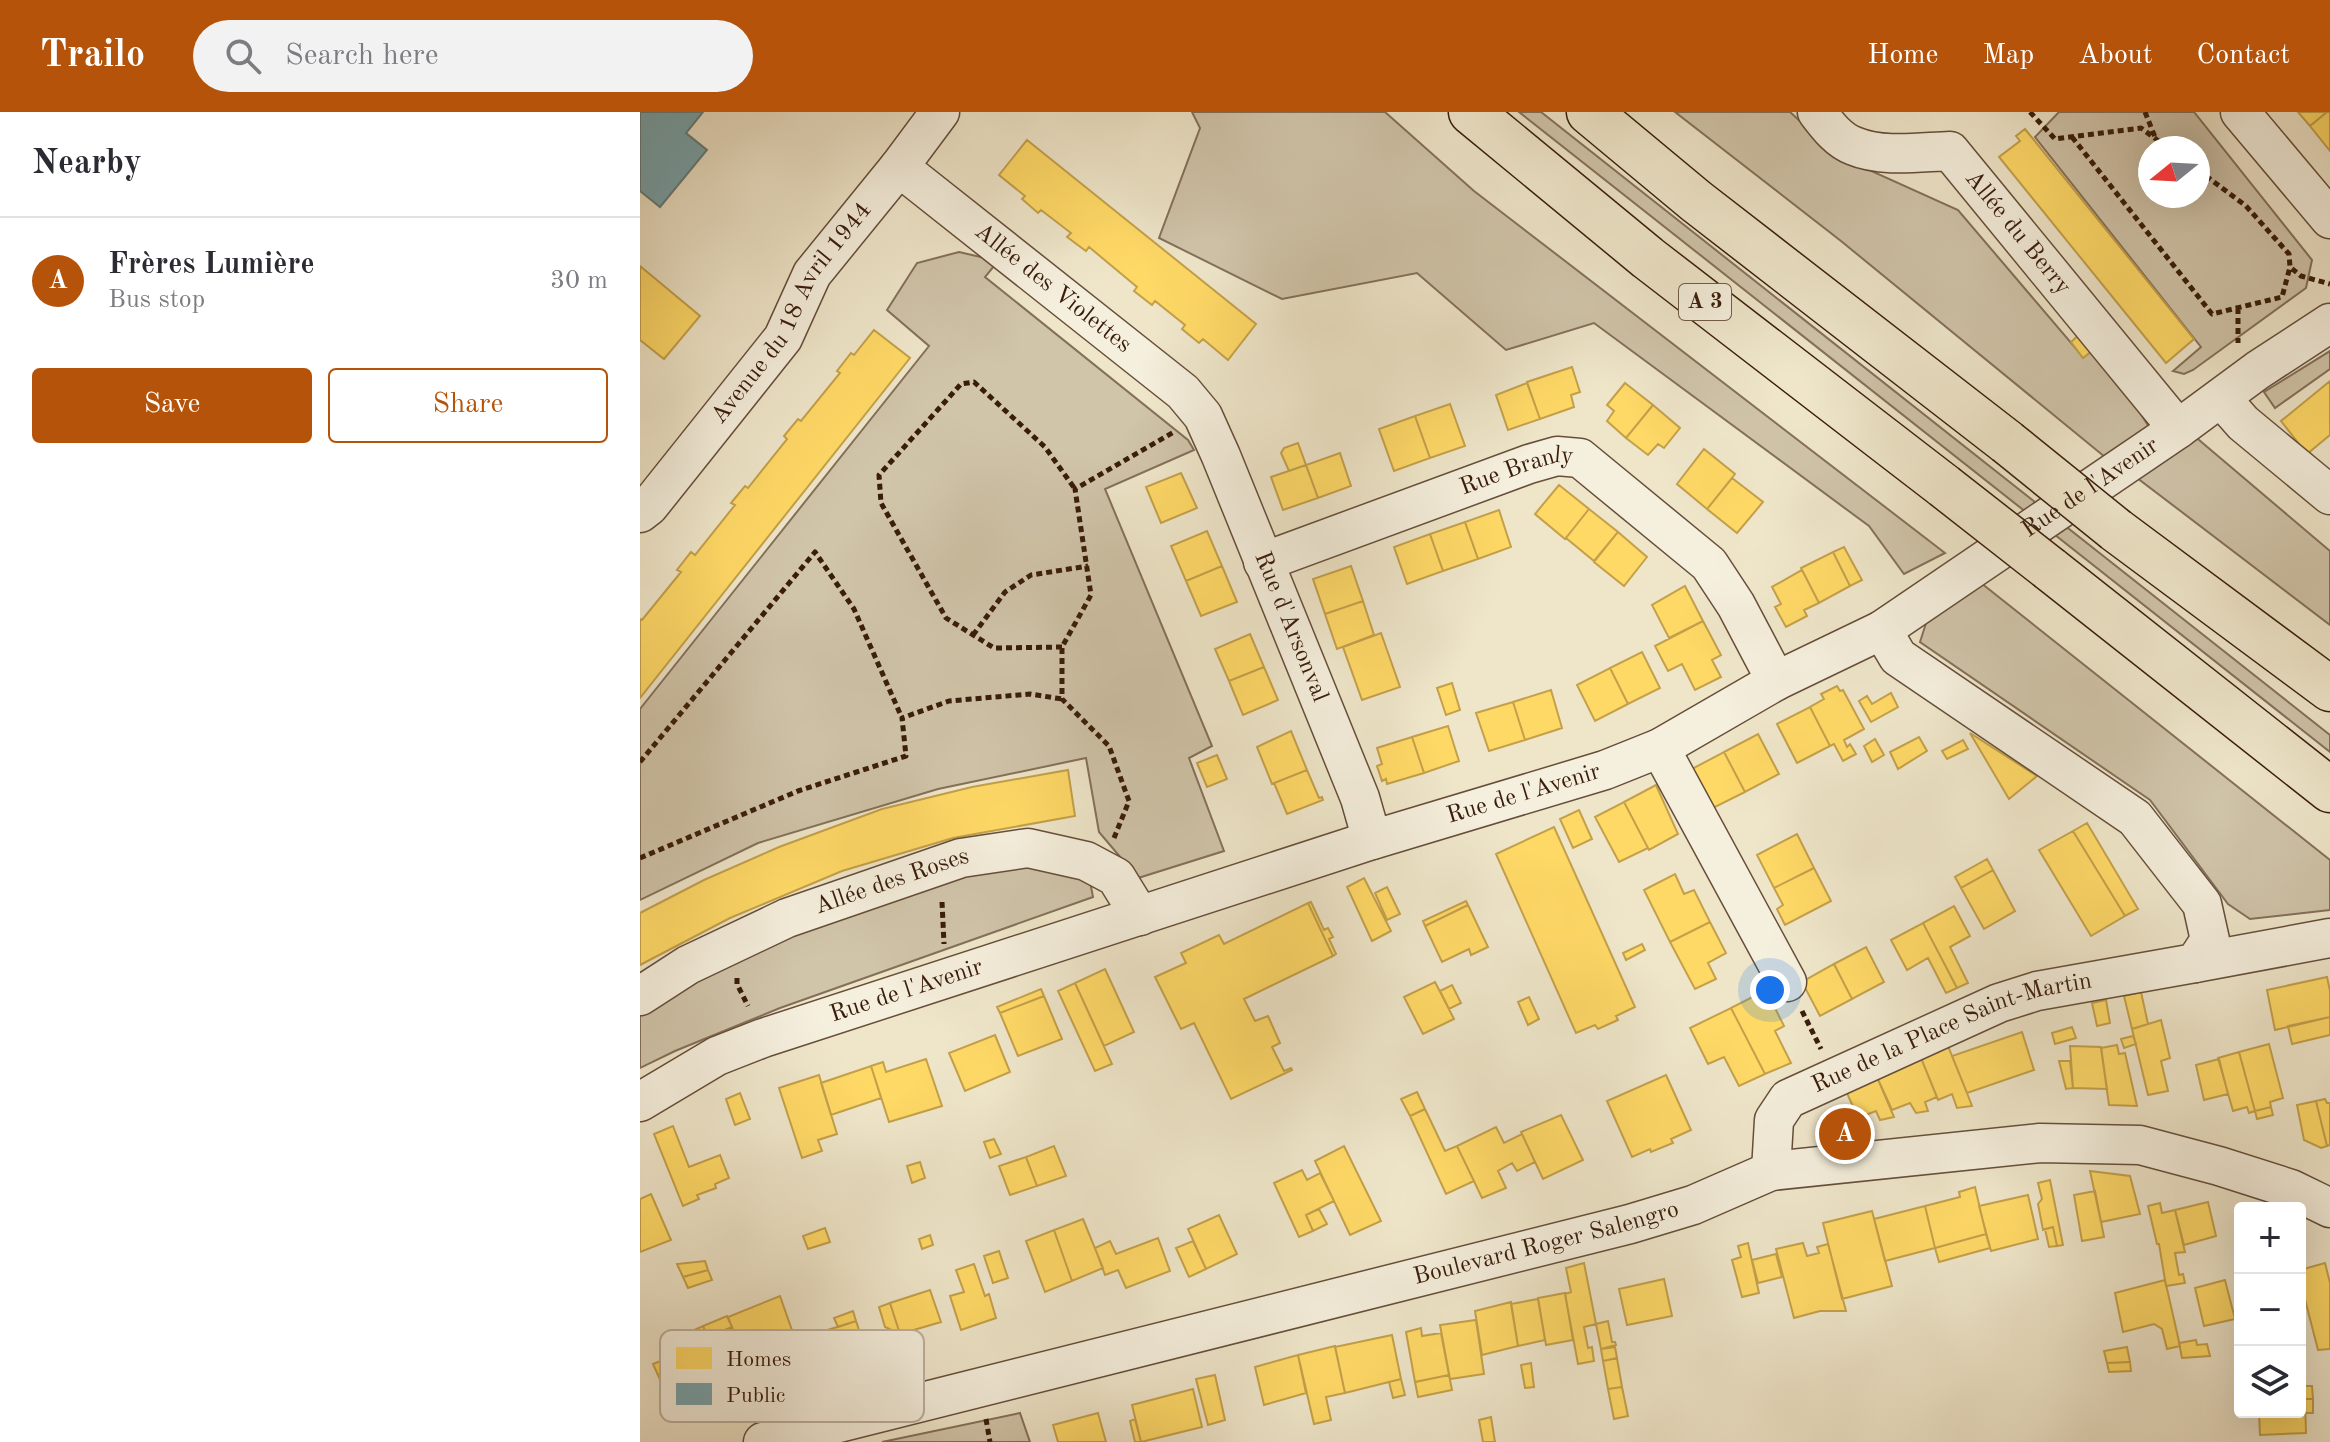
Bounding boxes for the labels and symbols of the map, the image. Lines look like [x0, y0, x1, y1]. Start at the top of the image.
north arrow [2138, 136, 2210, 208]
street label: Allée du Berry [1960, 167, 2075, 300]
street label: Avenue du 18 Avril 1944 [707, 198, 877, 429]
street label: Allée des Violettes [970, 220, 1136, 358]
road number: A 3 [1679, 284, 1731, 320]
street label: Rue de l'Avenir [2018, 433, 2164, 543]
street label: Rue Branly [1457, 444, 1575, 500]
street label: Rue d'Arsonval [1249, 548, 1332, 706]
street label: Rue de l'Avenir [1444, 760, 1604, 829]
street label: Allée des Roses [812, 845, 971, 919]
street label: Rue de l'Avenir [827, 955, 986, 1027]
street label: Rue de la Place Saint-Martin [1809, 969, 2094, 1098]
your location [1750, 970, 1790, 1010]
pin: A [1819, 1104, 1871, 1164]
street label: Boulevard Roger Salengro [1411, 1198, 1682, 1290]
legend [660, 1330, 924, 1422]
text: Homes [726, 1349, 791, 1371]
text: Public [726, 1385, 785, 1407]

